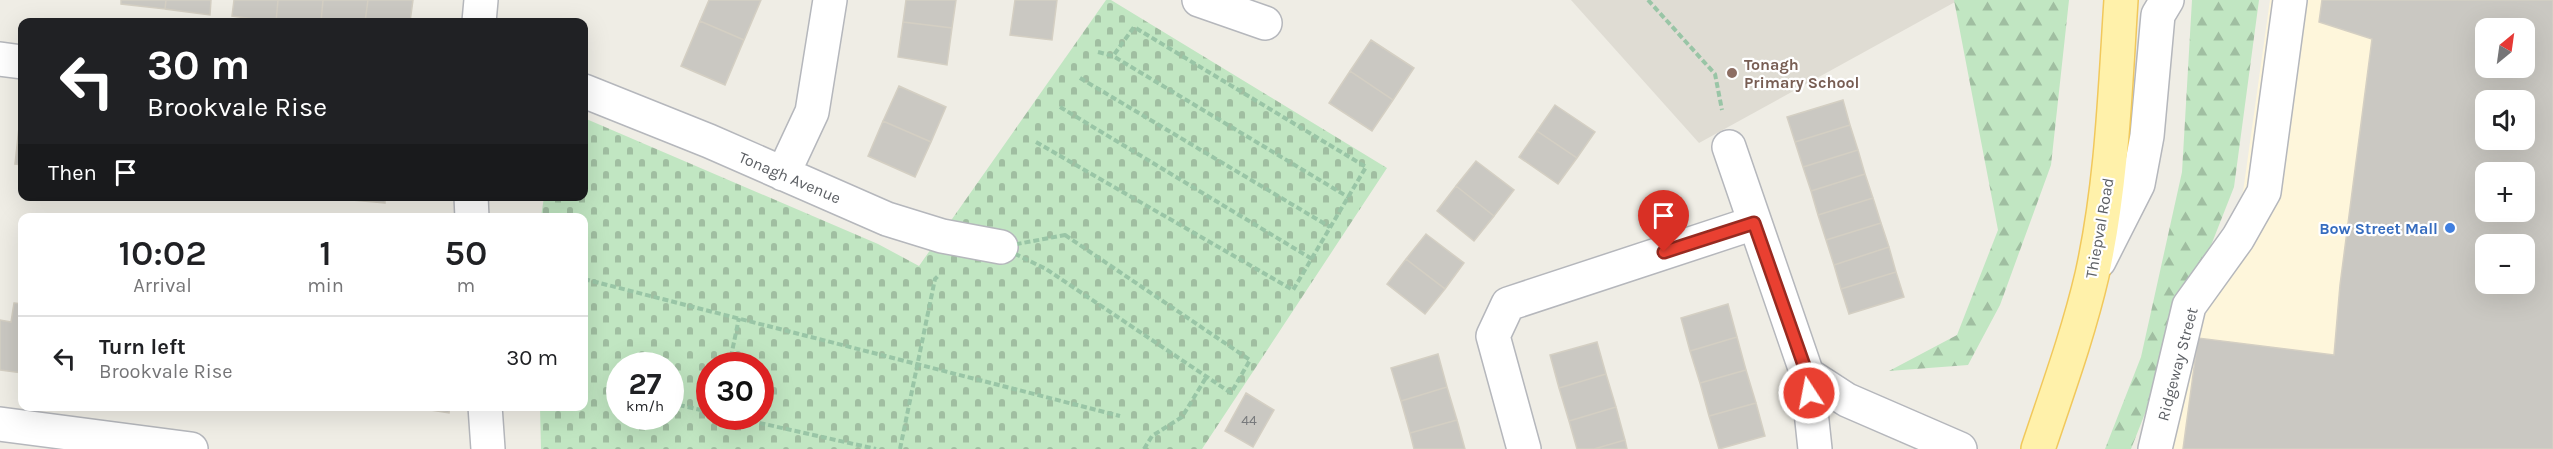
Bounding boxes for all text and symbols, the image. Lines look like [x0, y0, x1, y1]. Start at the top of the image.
north arrow [2475, 18, 2535, 78]
map controls [2475, 18, 2535, 294]
text: 30 m [147, 40, 250, 90]
icon: left [48, 42, 126, 120]
place label: Tonagh Primary School [1744, 55, 1859, 92]
marker: Tonagh Primary School [1725, 66, 1739, 80]
button: sound [2475, 90, 2535, 150]
text: Brookvale Rise [147, 91, 327, 123]
street label: Tonagh Avenue [736, 147, 844, 208]
icon: arrive [109, 156, 142, 189]
text: Then [48, 160, 97, 186]
button: + [2475, 162, 2535, 222]
street label: Thiepval Road [2081, 176, 2118, 280]
pin [1638, 190, 1689, 252]
icon: arrive [1647, 199, 1680, 232]
place label: Bow Street Mall [2319, 219, 2438, 238]
marker: Bow Street Mall [2443, 221, 2457, 235]
text: 10:02 [118, 232, 207, 274]
text: 1 [319, 232, 332, 274]
text: 50 [444, 232, 488, 274]
button: − [2475, 234, 2535, 294]
text: Arrival [133, 274, 192, 297]
text: min [307, 274, 344, 297]
text: m [457, 274, 475, 297]
street label: Ridgeway Street [2153, 305, 2202, 423]
text: Turn left [99, 334, 186, 360]
icon: left [48, 342, 81, 375]
text: 30 m [506, 345, 558, 371]
speed limit sign: 30 [696, 352, 774, 430]
text: Brookvale Rise [99, 360, 232, 383]
position arrow [1777, 361, 1841, 425]
text: 27 [628, 366, 662, 402]
text: km/h [626, 397, 664, 415]
house number: 44 [1241, 412, 1257, 429]

